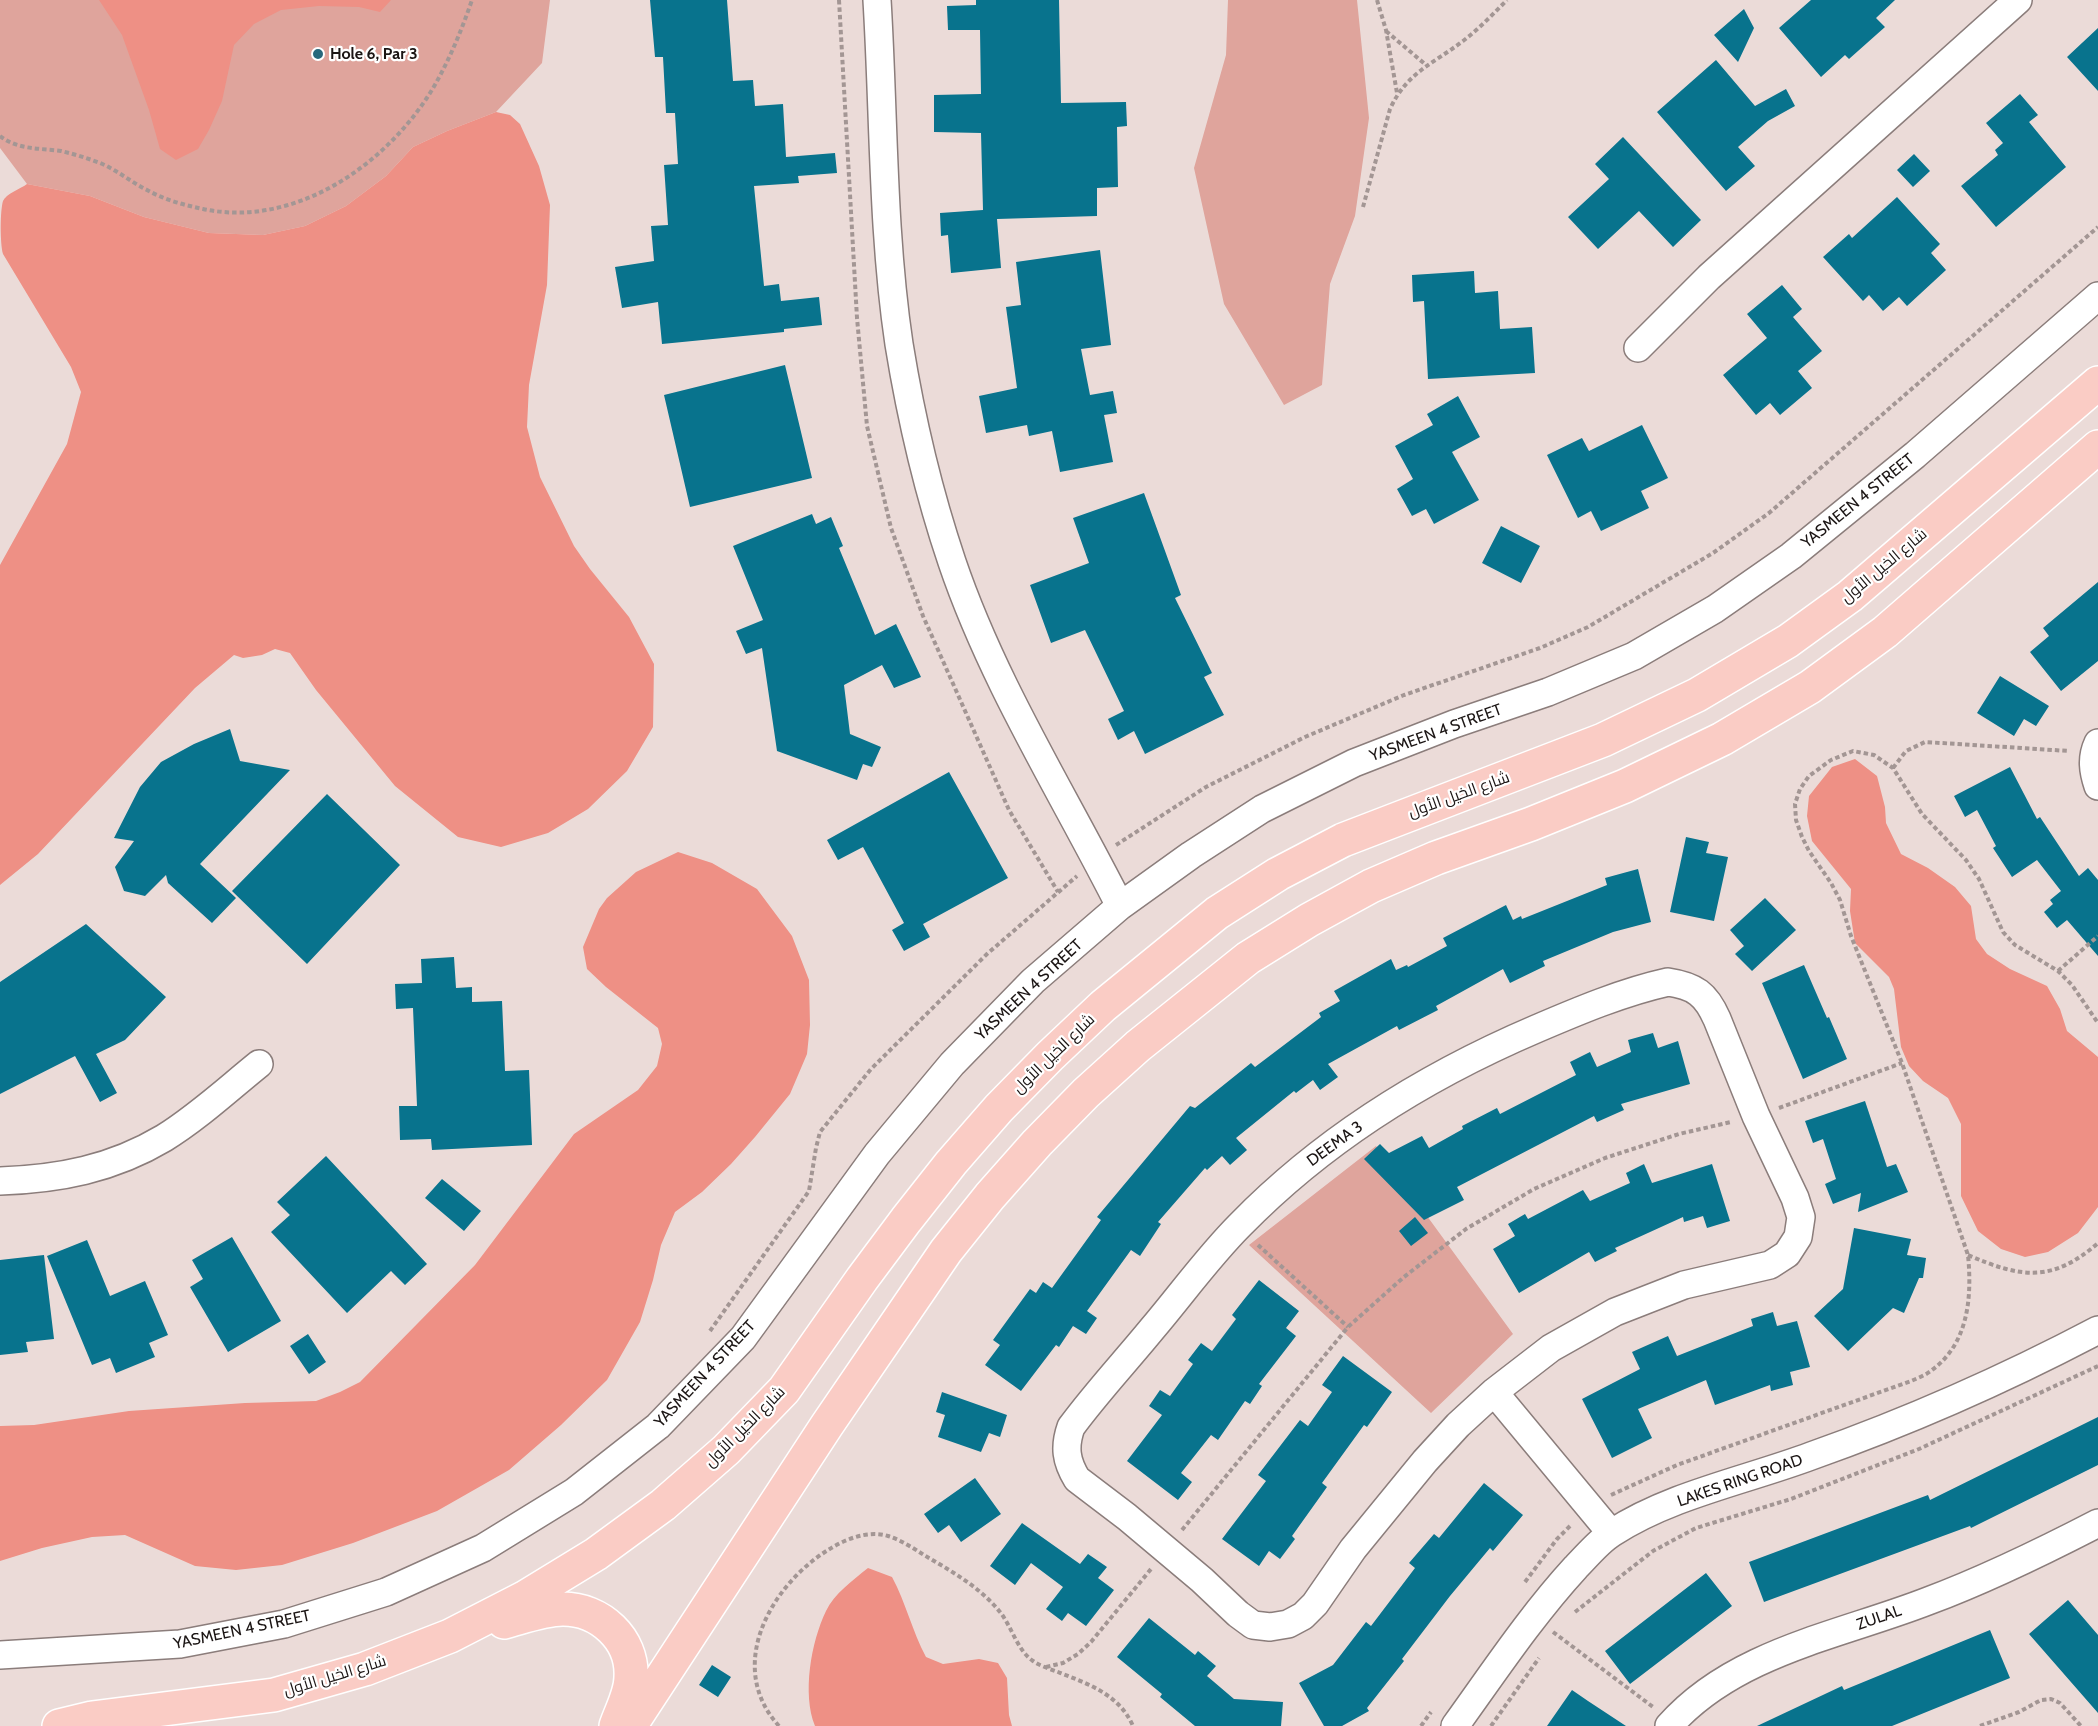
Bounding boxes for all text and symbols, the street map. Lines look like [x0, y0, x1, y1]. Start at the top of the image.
place label: Hole 6, Par 3 [330, 44, 418, 64]
marker: Hole 6, Par 3 [311, 47, 325, 61]
street label: YASMEEN 4 STREET [1798, 450, 1918, 552]
street label: شارع الخيل الأول [1837, 524, 1931, 608]
street label: YASMEEN 4 STREET [1367, 700, 1505, 766]
street label: شارع الخيل الأول [1406, 768, 1512, 822]
street label: YASMEEN 4 STREET [971, 935, 1087, 1045]
street label: شارع الخيل الأول [1009, 1010, 1099, 1098]
street label: DEEMA 3 [1303, 1117, 1367, 1171]
street label: YASMEEN 4 STREET [650, 1316, 760, 1432]
street label: شارع الخيل الأول [701, 1383, 789, 1471]
street label: LAKES RING ROAD [1675, 1451, 1805, 1511]
street label: ZULAL [1854, 1601, 1904, 1635]
street label: YASMEEN 4 STREET [172, 1606, 312, 1654]
street label: شارع الخيل الأول [281, 1651, 389, 1701]

